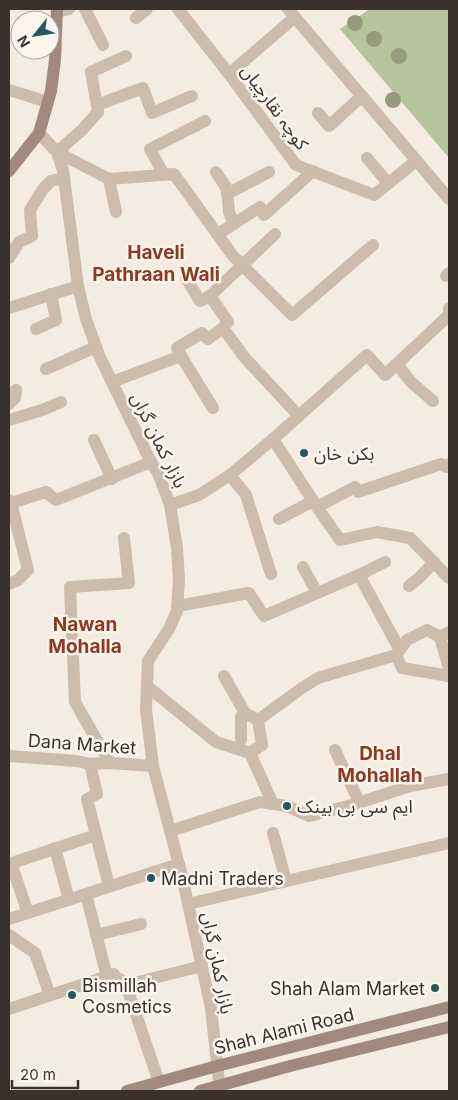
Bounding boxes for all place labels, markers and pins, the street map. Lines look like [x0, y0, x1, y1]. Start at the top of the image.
place label: بکن خان [314, 443, 374, 465]
marker: بکن خان [298, 447, 310, 459]
place label: ایم سی بی بینک [297, 796, 413, 820]
marker: ایم سی بی بینک [281, 800, 293, 812]
place label: Madni Traders [161, 868, 284, 889]
marker: Madni Traders [145, 872, 157, 884]
place label: Bismillah Cosmetics [82, 975, 172, 1017]
place label: Shah Alam Market [270, 978, 425, 999]
marker: Shah Alam Market [429, 982, 441, 994]
marker: Bismillah Cosmetics [66, 989, 78, 1001]

